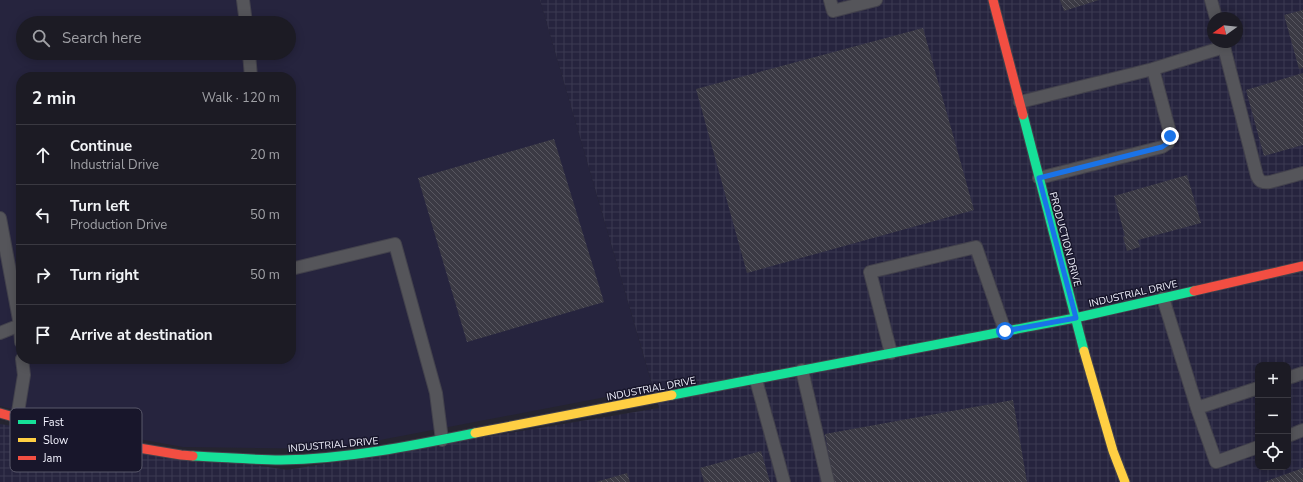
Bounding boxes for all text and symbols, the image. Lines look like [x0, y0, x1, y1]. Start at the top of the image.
north arrow [1207, 12, 1243, 48]
search box [16, 16, 296, 60]
icon: search [30, 27, 52, 49]
text: Search here [62, 28, 142, 48]
text: 2 min [32, 87, 76, 110]
text: Walk · 120 m [202, 89, 280, 107]
route end [1161, 127, 1179, 145]
text: Continue [70, 136, 132, 156]
icon: ahead [32, 144, 54, 166]
text: 20 m [250, 146, 280, 164]
text: Industrial Drive [70, 156, 159, 174]
street label: PRODUCTION DRIVE [1046, 190, 1084, 288]
text: Turn left [70, 196, 129, 216]
icon: left [32, 204, 54, 226]
text: 50 m [250, 206, 280, 224]
text: Production Drive [70, 216, 167, 234]
icon: right [32, 264, 54, 286]
text: Turn right [70, 265, 139, 285]
text: 50 m [250, 266, 280, 284]
street label: INDUSTRIAL DRIVE [1087, 277, 1179, 311]
route start [996, 322, 1014, 340]
icon: arrive [32, 324, 54, 346]
text: Arrive at destination [70, 325, 213, 345]
map controls [1255, 362, 1291, 470]
button: + [1255, 362, 1291, 398]
street label: INDUSTRIAL DRIVE [605, 373, 697, 404]
button: − [1255, 398, 1291, 434]
legend [10, 408, 142, 472]
text: Fast [43, 415, 64, 430]
text: Slow [43, 433, 68, 448]
street label: INDUSTRIAL DRIVE [287, 434, 379, 456]
button: locate [1255, 434, 1291, 470]
text: Jam [42, 451, 62, 466]

